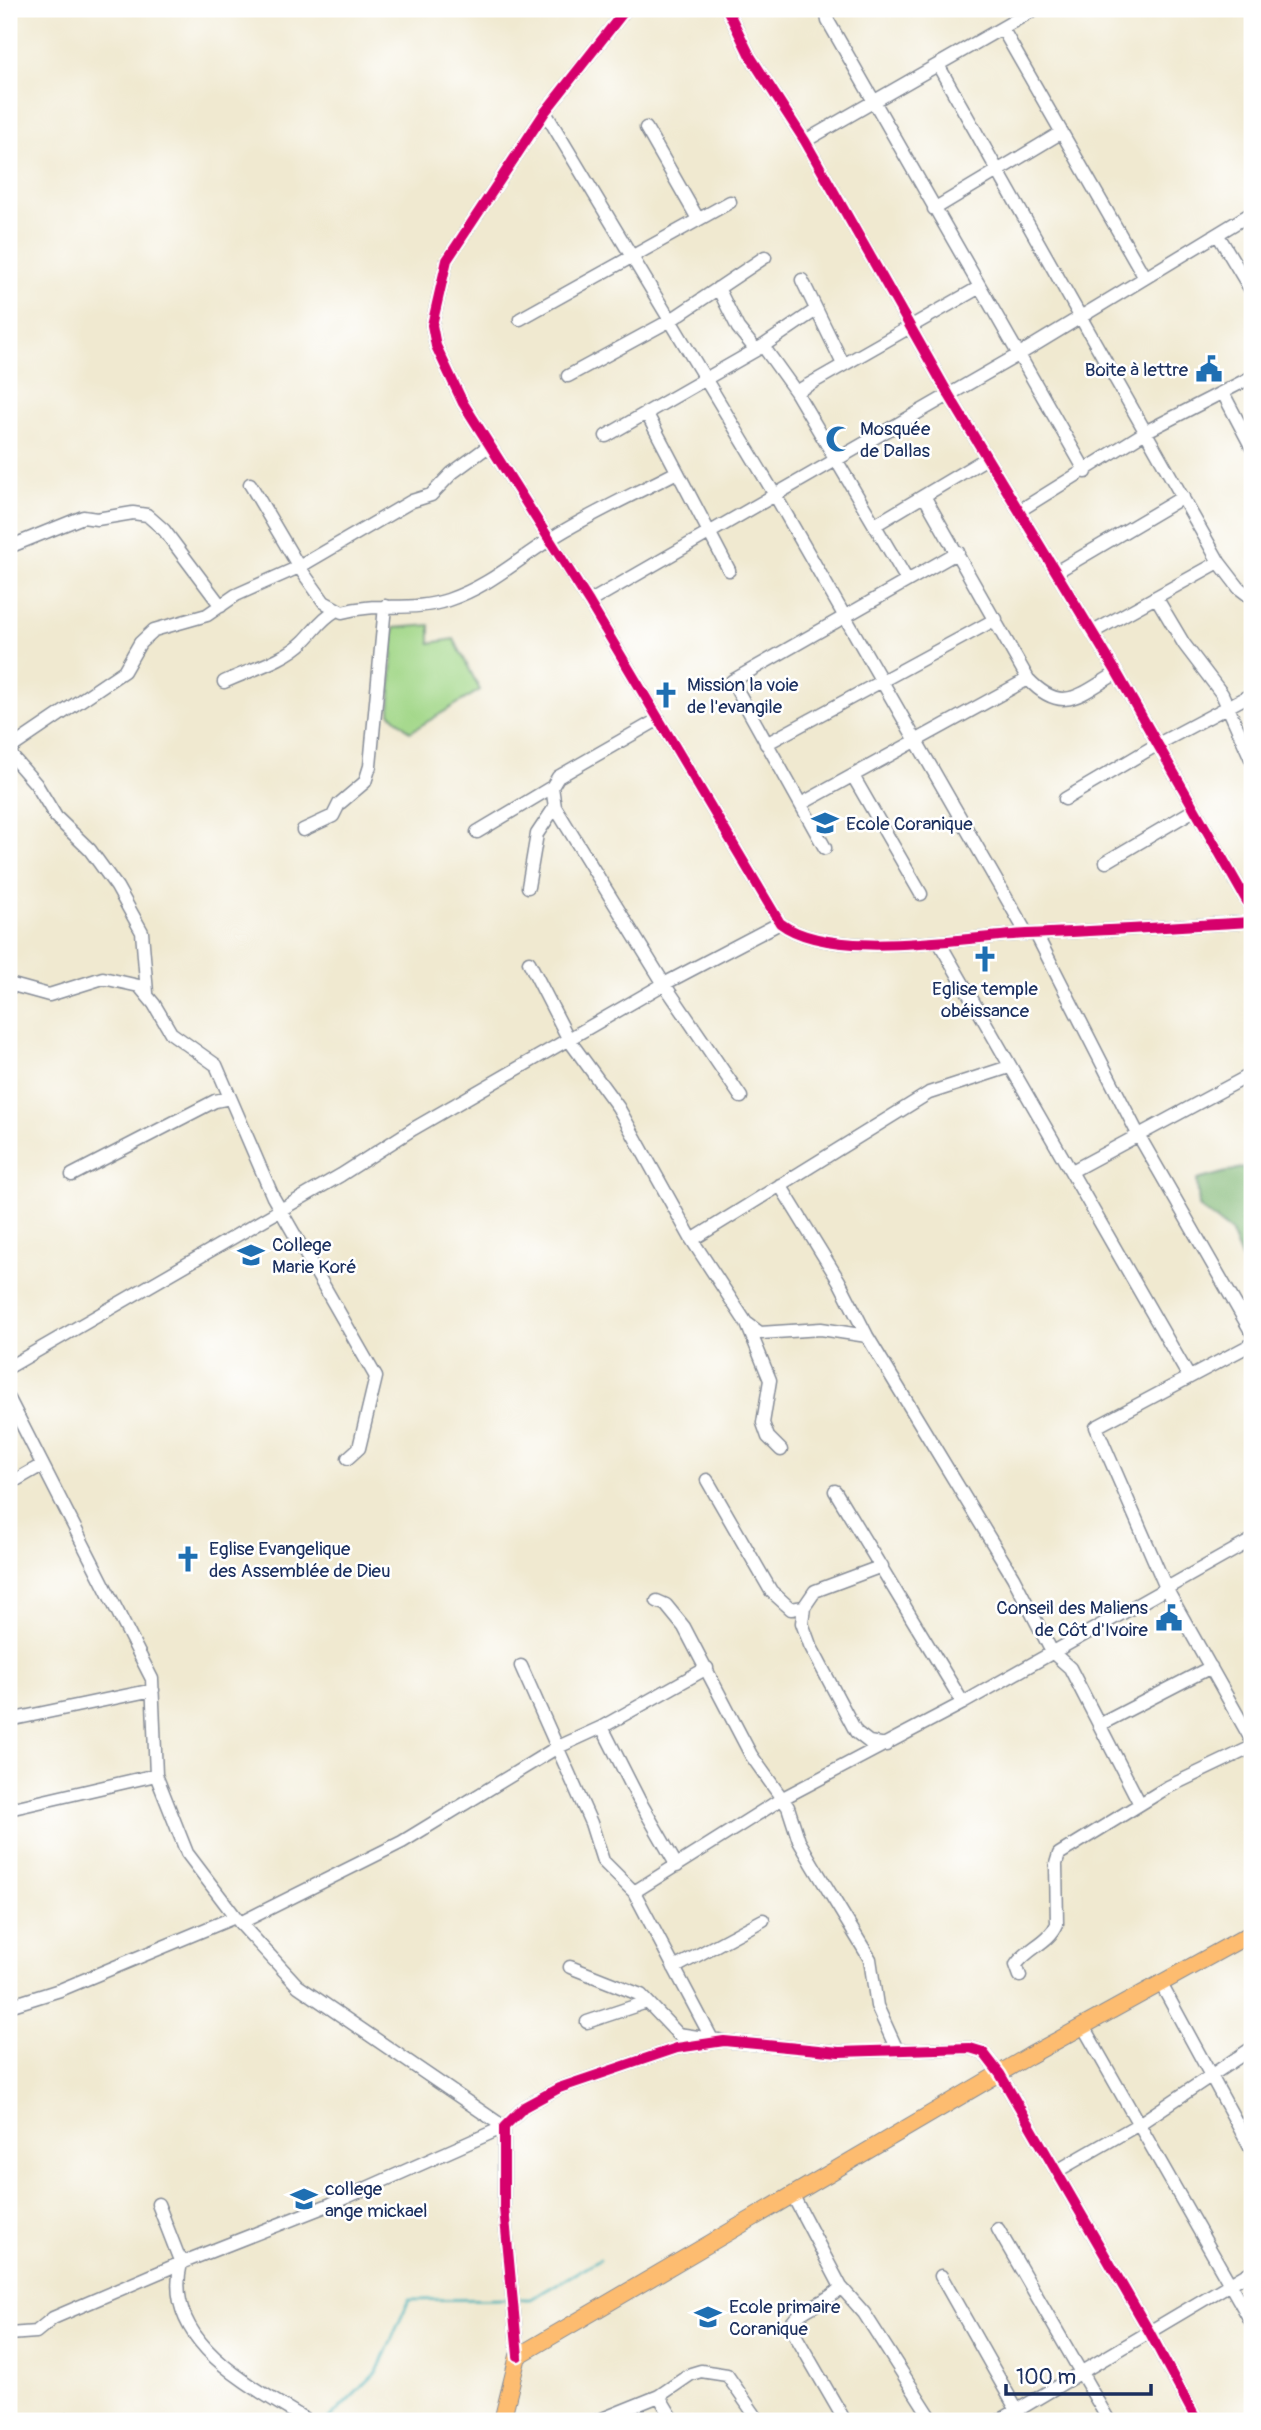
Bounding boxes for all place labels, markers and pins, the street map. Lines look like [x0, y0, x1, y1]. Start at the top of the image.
public building icon: Boite à lettre [1194, 354, 1224, 384]
place label: Boite à lettre [1085, 358, 1189, 382]
place label: Mosquée de Dallas [860, 417, 931, 463]
mosque icon: Mosquée de Dallas [824, 424, 854, 454]
place label: Mission la voie de l'evangile [687, 673, 799, 719]
church icon: Mission la voie de l'evangile [651, 680, 681, 710]
school or university icon: Ecole Coranique [810, 808, 840, 838]
place label: Ecole Coranique [846, 812, 973, 836]
church icon: Eglise temple obéissance [970, 944, 1000, 974]
place label: Eglise temple obéissance [932, 977, 1039, 1023]
place label: College Marie Koré [272, 1233, 357, 1279]
school or university icon: College Marie Koré [236, 1240, 266, 1270]
place label: Eglise Evangelique des Assemblée de Dieu [209, 1537, 391, 1583]
church icon: Eglise Evangelique des Assemblée de Dieu [173, 1544, 203, 1574]
place label: Conseil des Maliens de Côt d'Ivoire [996, 1596, 1149, 1642]
public building icon: Conseil des Maliens de Côt d'Ivoire [1154, 1603, 1184, 1633]
place label: college ange mickael [325, 2177, 428, 2223]
school or university icon: college ange mickael [289, 2184, 319, 2214]
place label: Ecole primaire Coranique [729, 2295, 841, 2341]
school or university icon: Ecole primaire Coranique [693, 2302, 723, 2332]

